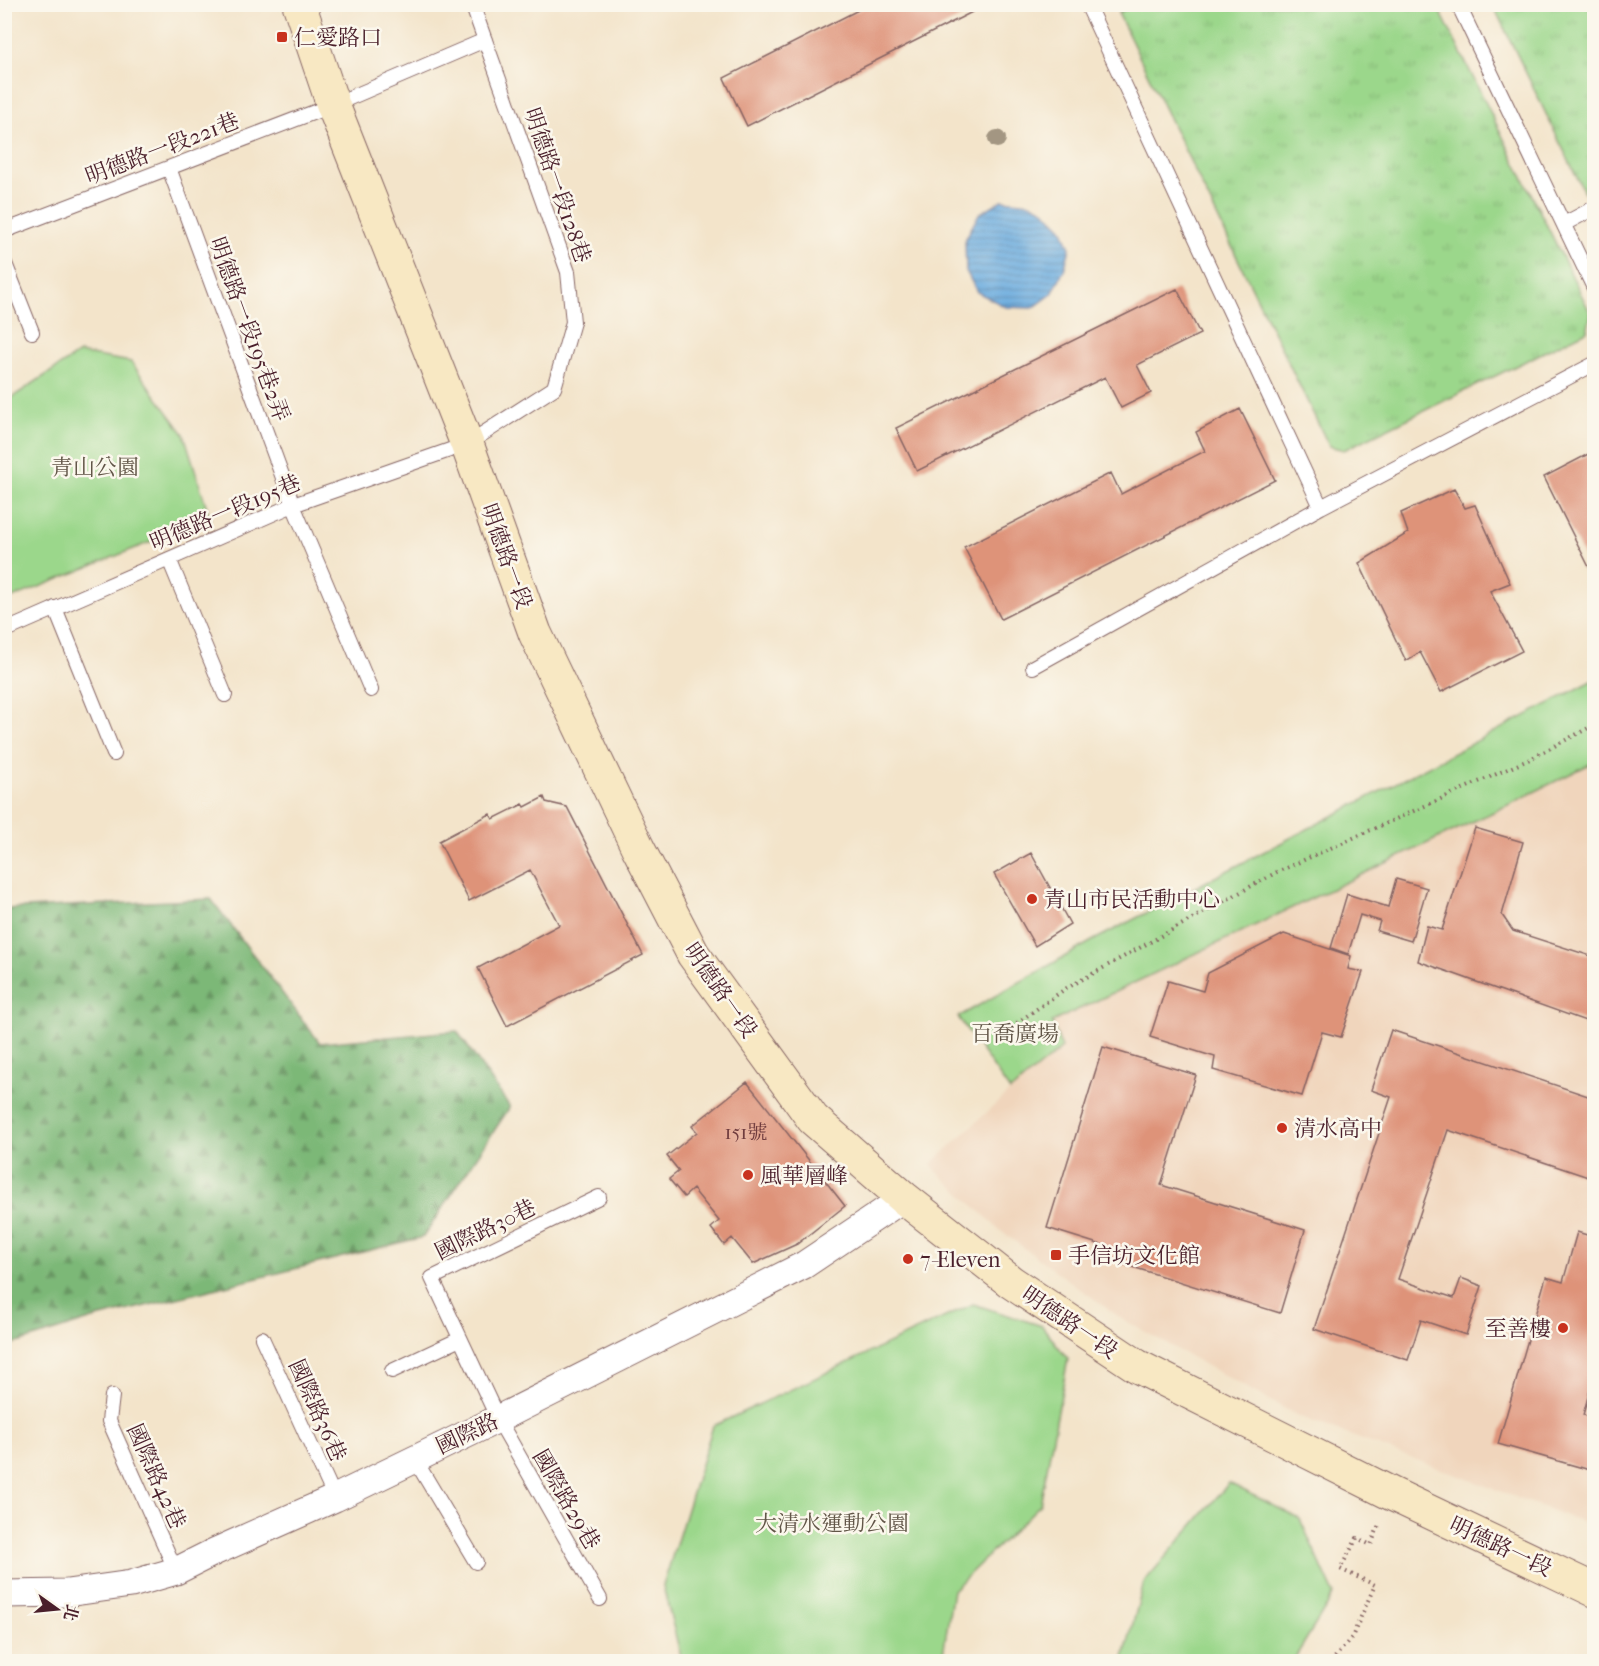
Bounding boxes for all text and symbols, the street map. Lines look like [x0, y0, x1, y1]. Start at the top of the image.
place label: 仁愛路口 [294, 25, 382, 51]
marker: 仁愛路口 [275, 30, 289, 44]
street label: 明德路一段128巷 [518, 104, 596, 266]
street label: 明德路一段221巷 [82, 108, 243, 190]
street label: 明德路一段195巷2弄 [204, 234, 294, 425]
park label: 青山公園 [51, 455, 139, 481]
street label: 明德路一段195巷 [146, 470, 305, 556]
street label: 明德路一段 [475, 500, 537, 612]
place label: 青山市民活動中心 [1044, 887, 1220, 913]
marker: 青山市民活動中心 [1025, 892, 1039, 906]
street label: 明德路一段 [678, 938, 762, 1043]
park label: 百喬廣場 [971, 1021, 1059, 1047]
place label: 清水高中 [1294, 1116, 1382, 1142]
house number: 151號 [725, 1121, 767, 1144]
marker: 清水高中 [1275, 1121, 1289, 1135]
place label: 風華層峰 [760, 1163, 848, 1189]
marker: 風華層峰 [741, 1168, 755, 1182]
street label: 國際路30巷 [431, 1194, 540, 1266]
place label: 手信坊文化館 [1068, 1243, 1200, 1269]
place label: 7-Eleven [920, 1247, 1001, 1273]
marker: 手信坊文化館 [1049, 1248, 1063, 1262]
marker: 7-Eleven [901, 1252, 915, 1266]
street label: 明德路一段 [1017, 1281, 1122, 1364]
place label: 至善樓 [1485, 1316, 1551, 1342]
marker: 至善樓 [1556, 1321, 1570, 1335]
street label: 國際路36巷 [283, 1355, 351, 1465]
street label: 國際路 [432, 1408, 503, 1460]
street label: 國際路42巷 [121, 1420, 191, 1533]
street label: 國際路29巷 [527, 1445, 605, 1554]
park label: 大清水運動公園 [755, 1511, 909, 1537]
street label: 明德路一段 [1445, 1512, 1556, 1582]
north arrow [27, 1579, 87, 1639]
text: 北 [60, 1603, 82, 1623]

